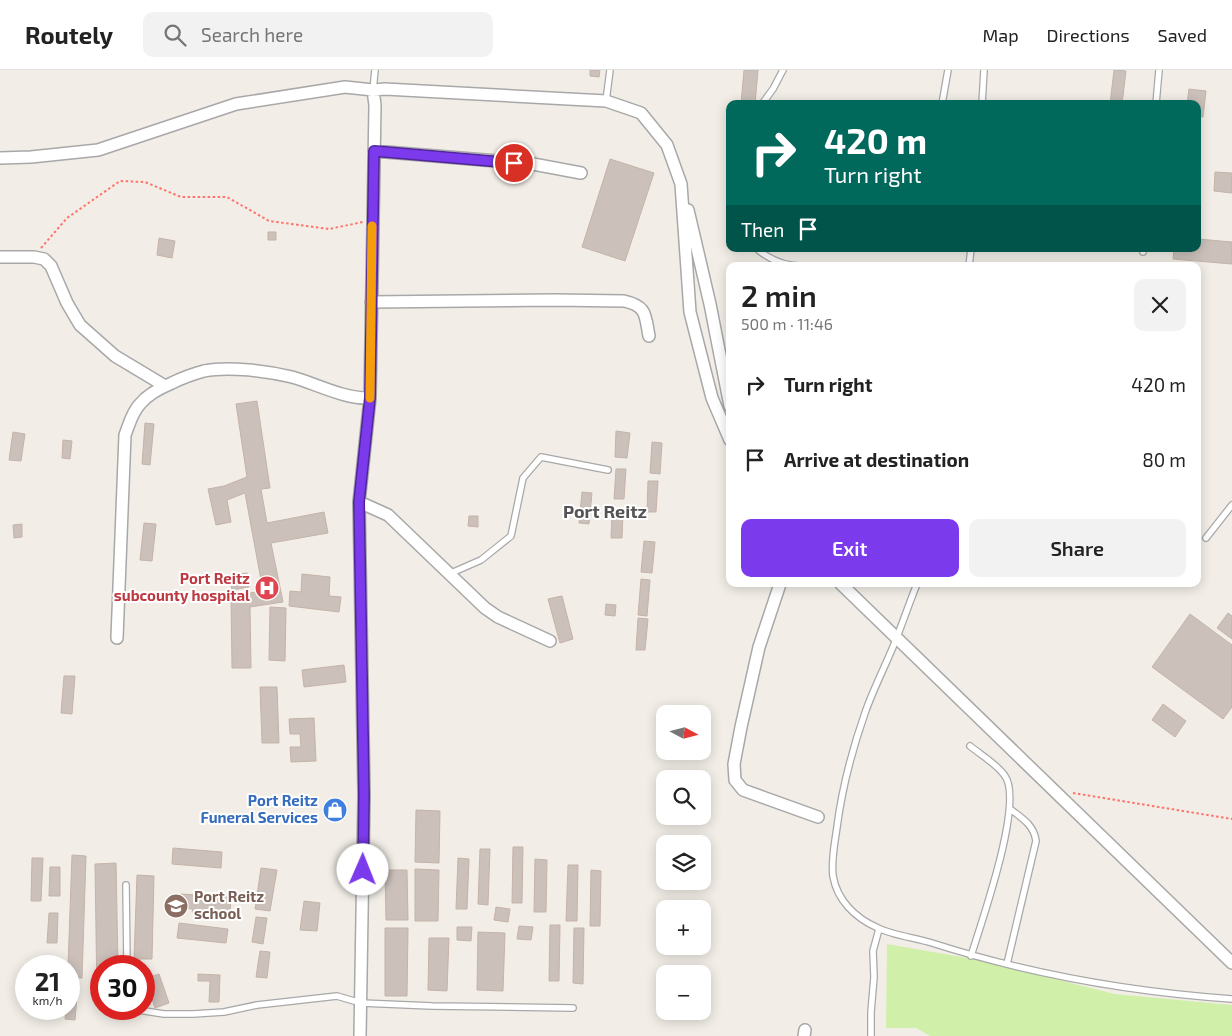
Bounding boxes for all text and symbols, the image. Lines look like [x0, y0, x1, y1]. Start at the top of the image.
search box [143, 12, 493, 57]
text: Routely [25, 20, 113, 49]
icon: search [161, 21, 189, 49]
text: Search here [201, 23, 303, 46]
text: Map [982, 24, 1019, 46]
text: Directions [1047, 24, 1130, 46]
text: Saved [1158, 24, 1207, 46]
text: 420 m [824, 119, 927, 161]
icon: right [741, 120, 806, 185]
pin [493, 142, 535, 184]
icon: arrive [500, 149, 528, 177]
text: Turn right [824, 161, 922, 187]
icon: arrive [794, 215, 822, 243]
text: Then [741, 218, 784, 241]
text: 2 min [741, 277, 817, 313]
button: close [1134, 279, 1186, 331]
text: 500 m · 11:46 [741, 314, 833, 333]
icon: right [741, 371, 769, 399]
text: Turn right [784, 373, 872, 396]
text: 420 m [1131, 373, 1186, 396]
icon: arrive [741, 446, 769, 474]
text: Arrive at destination [784, 448, 969, 471]
text: 80 m [1142, 448, 1186, 471]
district label: Port Reitz [563, 500, 647, 522]
button: Exit [741, 519, 959, 577]
button: Share [969, 519, 1186, 577]
place label: Port Reitz subcounty hospital [114, 569, 250, 605]
hospital icon: Port Reitz subcounty hospital [254, 575, 280, 601]
north arrow [656, 705, 711, 760]
map controls [656, 705, 711, 1020]
button: search [656, 770, 711, 825]
place label: Port Reitz Funeral Services [200, 791, 318, 826]
shop icon: Port Reitz Funeral Services [322, 797, 348, 823]
button: layers [656, 835, 711, 890]
position arrow [336, 843, 388, 895]
place label: Port Reitz school [194, 887, 264, 922]
school or university icon: Port Reitz school [163, 893, 189, 919]
button: + [656, 900, 711, 955]
speed limit sign: 30 [90, 955, 155, 1020]
button: − [656, 965, 711, 1020]
text: 21 [35, 966, 60, 996]
text: km/h [33, 993, 62, 1007]

